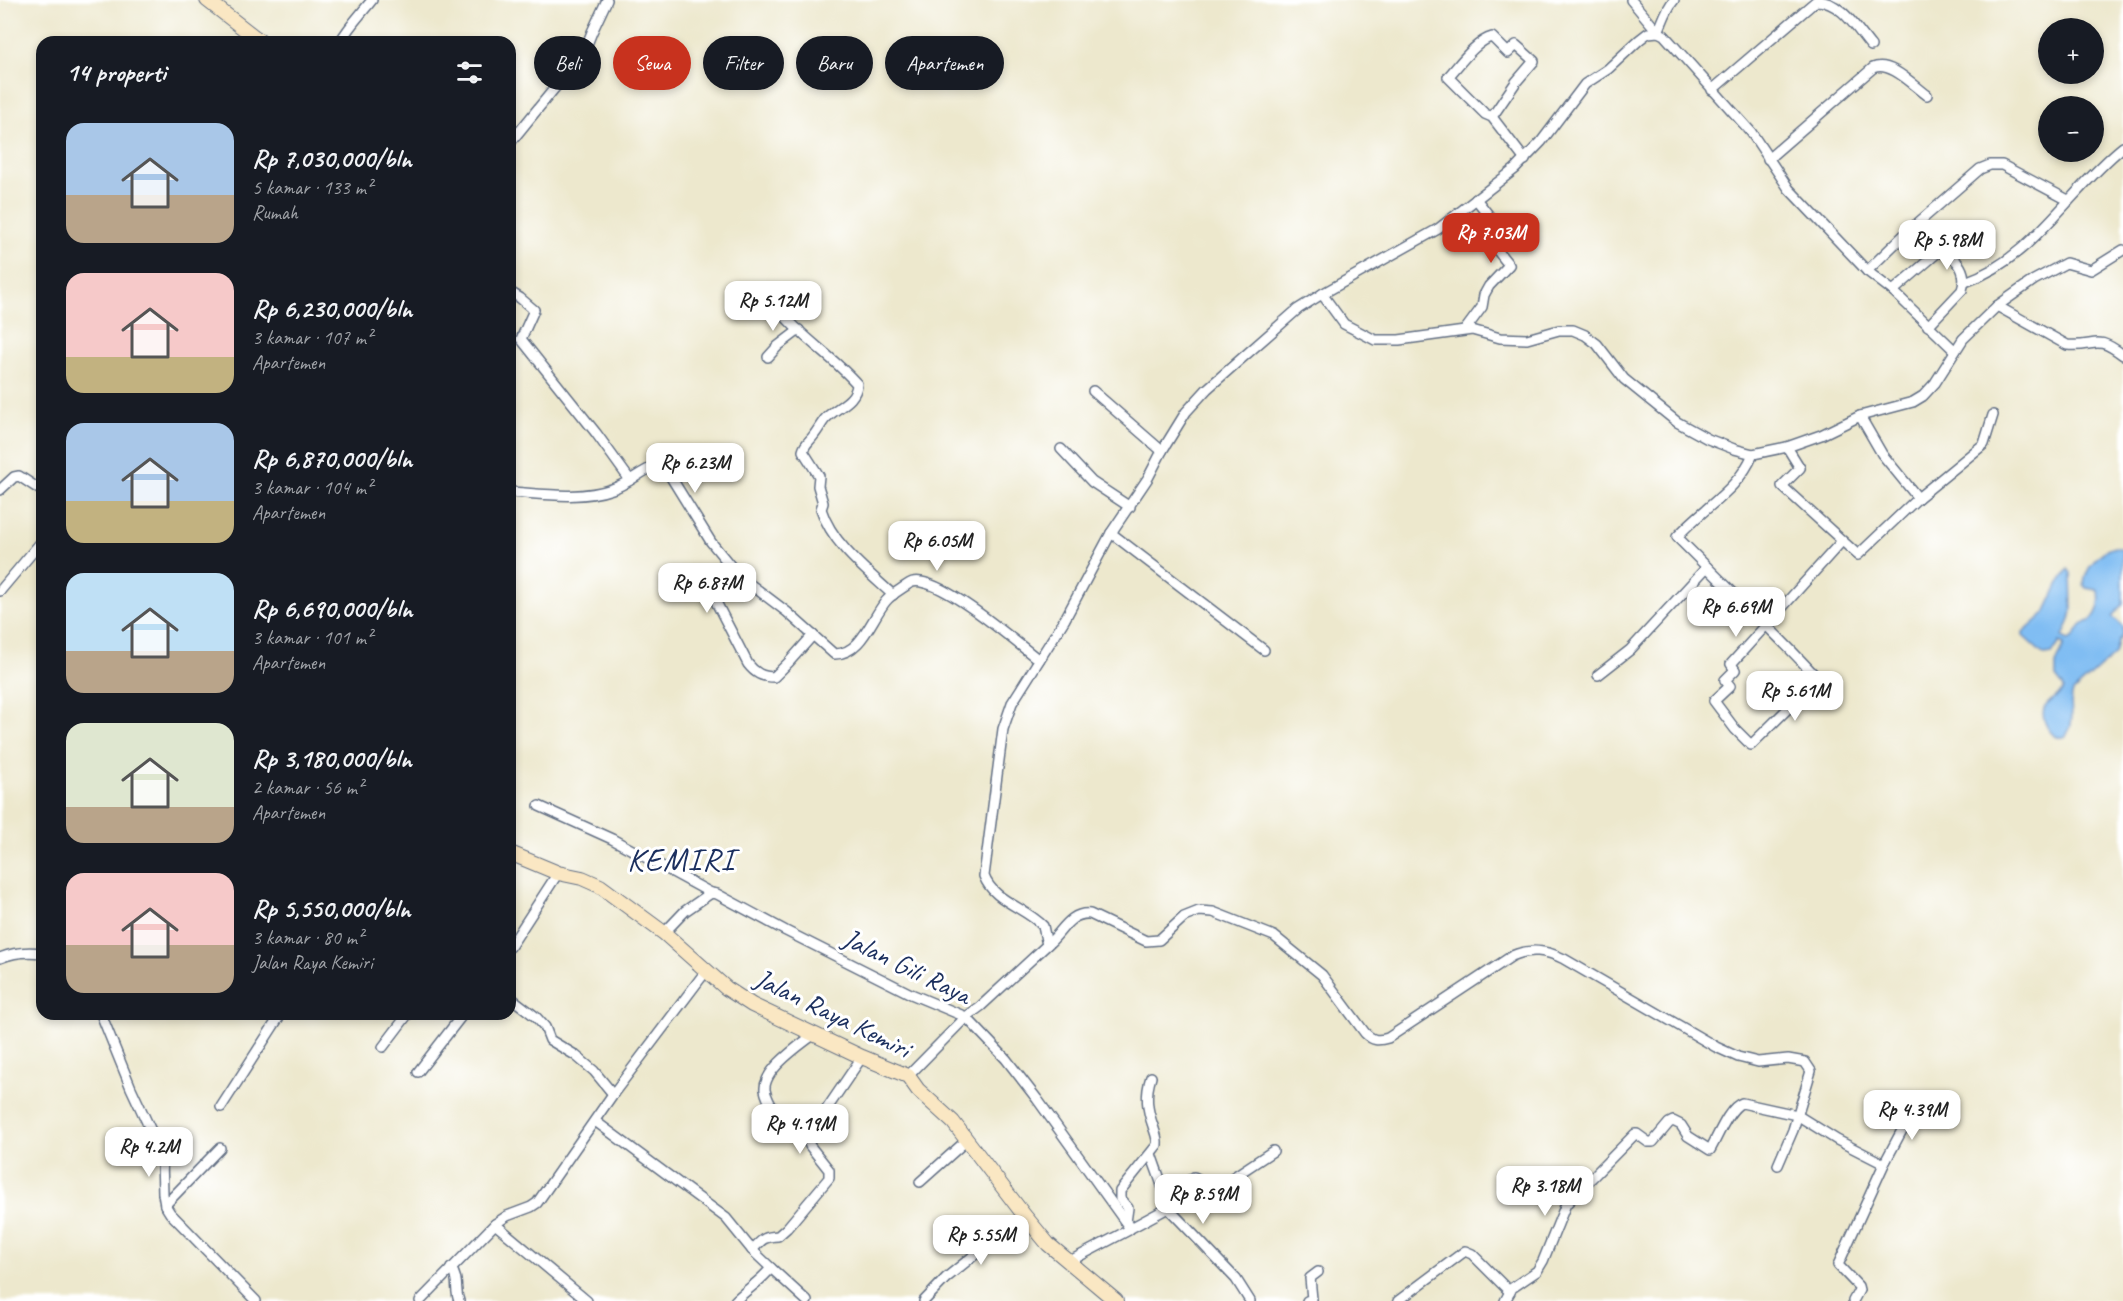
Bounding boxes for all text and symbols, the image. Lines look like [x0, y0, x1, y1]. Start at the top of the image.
map controls [2038, 18, 2104, 162]
button: + [2038, 18, 2104, 84]
chip: Beli [534, 36, 601, 90]
chip: Sewa [613, 36, 691, 90]
chip: Filter [703, 36, 784, 90]
chip: Baru [796, 36, 873, 90]
chip: Apartemen [885, 36, 1004, 90]
text: 14 properti [66, 56, 166, 89]
icon: filters [453, 56, 486, 89]
button: − [2038, 96, 2104, 162]
text: Rp 7,030,000/bln [252, 142, 412, 175]
icon: home [114, 147, 186, 219]
text: 5 kamar · 133 m² [252, 175, 372, 200]
text: Rumah [252, 200, 298, 225]
pin: Rp 7.03M [1429, 213, 1553, 264]
text: Rp 7.03M [1456, 220, 1526, 245]
pin: Rp 5.98M [1885, 220, 2009, 271]
text: Rp 5.98M [1913, 227, 1981, 252]
pin: Rp 5.12M [711, 281, 835, 332]
text: Rp 5.12M [739, 288, 807, 313]
text: Rp 6,230,000/bln [252, 292, 412, 325]
icon: home [114, 297, 186, 369]
text: 3 kamar · 107 m² [252, 325, 372, 350]
text: Apartemen [252, 350, 325, 375]
text: Rp 6,870,000/bln [252, 442, 412, 475]
pin: Rp 6.23M [633, 443, 757, 494]
icon: home [114, 447, 186, 519]
text: Rp 6.23M [660, 450, 730, 475]
text: 3 kamar · 104 m² [252, 475, 372, 500]
text: Apartemen [252, 500, 325, 525]
pin: Rp 6.05M [875, 521, 999, 572]
text: Rp 6.05M [902, 528, 972, 553]
pin: Rp 6.87M [645, 563, 769, 614]
text: Rp 6.87M [672, 570, 742, 595]
pin: Rp 6.69M [1674, 587, 1798, 638]
text: Rp 6,690,000/bln [252, 592, 412, 625]
text: Rp 6.69M [1701, 594, 1771, 619]
icon: home [114, 597, 186, 669]
text: 3 kamar · 101 m² [252, 625, 372, 650]
text: Apartemen [252, 650, 325, 675]
pin: Rp 5.61M [1733, 671, 1857, 722]
text: Rp 5.61M [1760, 678, 1830, 703]
text: Rp 3,180,000/bln [252, 742, 412, 775]
icon: home [114, 747, 186, 819]
text: 2 kamar · 56 m² [252, 775, 363, 800]
text: Apartemen [252, 800, 325, 825]
district label: KEMIRI [627, 839, 741, 880]
text: Rp 5,550,000/bln [252, 892, 410, 925]
icon: home [114, 897, 186, 969]
street label: Jalan Gili Raya [836, 919, 979, 1013]
text: 3 kamar · 80 m² [252, 925, 363, 950]
text: Jalan Raya Kemiri [252, 950, 373, 975]
street label: Jalan Raya Kemiri [748, 959, 920, 1067]
pin: Rp 4.39M [1850, 1090, 1974, 1141]
text: Rp 4.39M [1878, 1097, 1946, 1122]
pin: Rp 4.19M [738, 1104, 862, 1155]
text: Rp 4.19M [766, 1111, 834, 1136]
pin: Rp 4.2M [94, 1127, 204, 1178]
text: Rp 4.2M [119, 1134, 179, 1159]
pin: Rp 3.18M [1483, 1166, 1607, 1217]
text: Rp 3.18M [1510, 1173, 1580, 1198]
pin: Rp 8.59M [1141, 1174, 1265, 1225]
text: Rp 8.59M [1169, 1181, 1237, 1206]
pin: Rp 5.55M [919, 1215, 1043, 1266]
text: Rp 5.55M [947, 1222, 1015, 1247]

